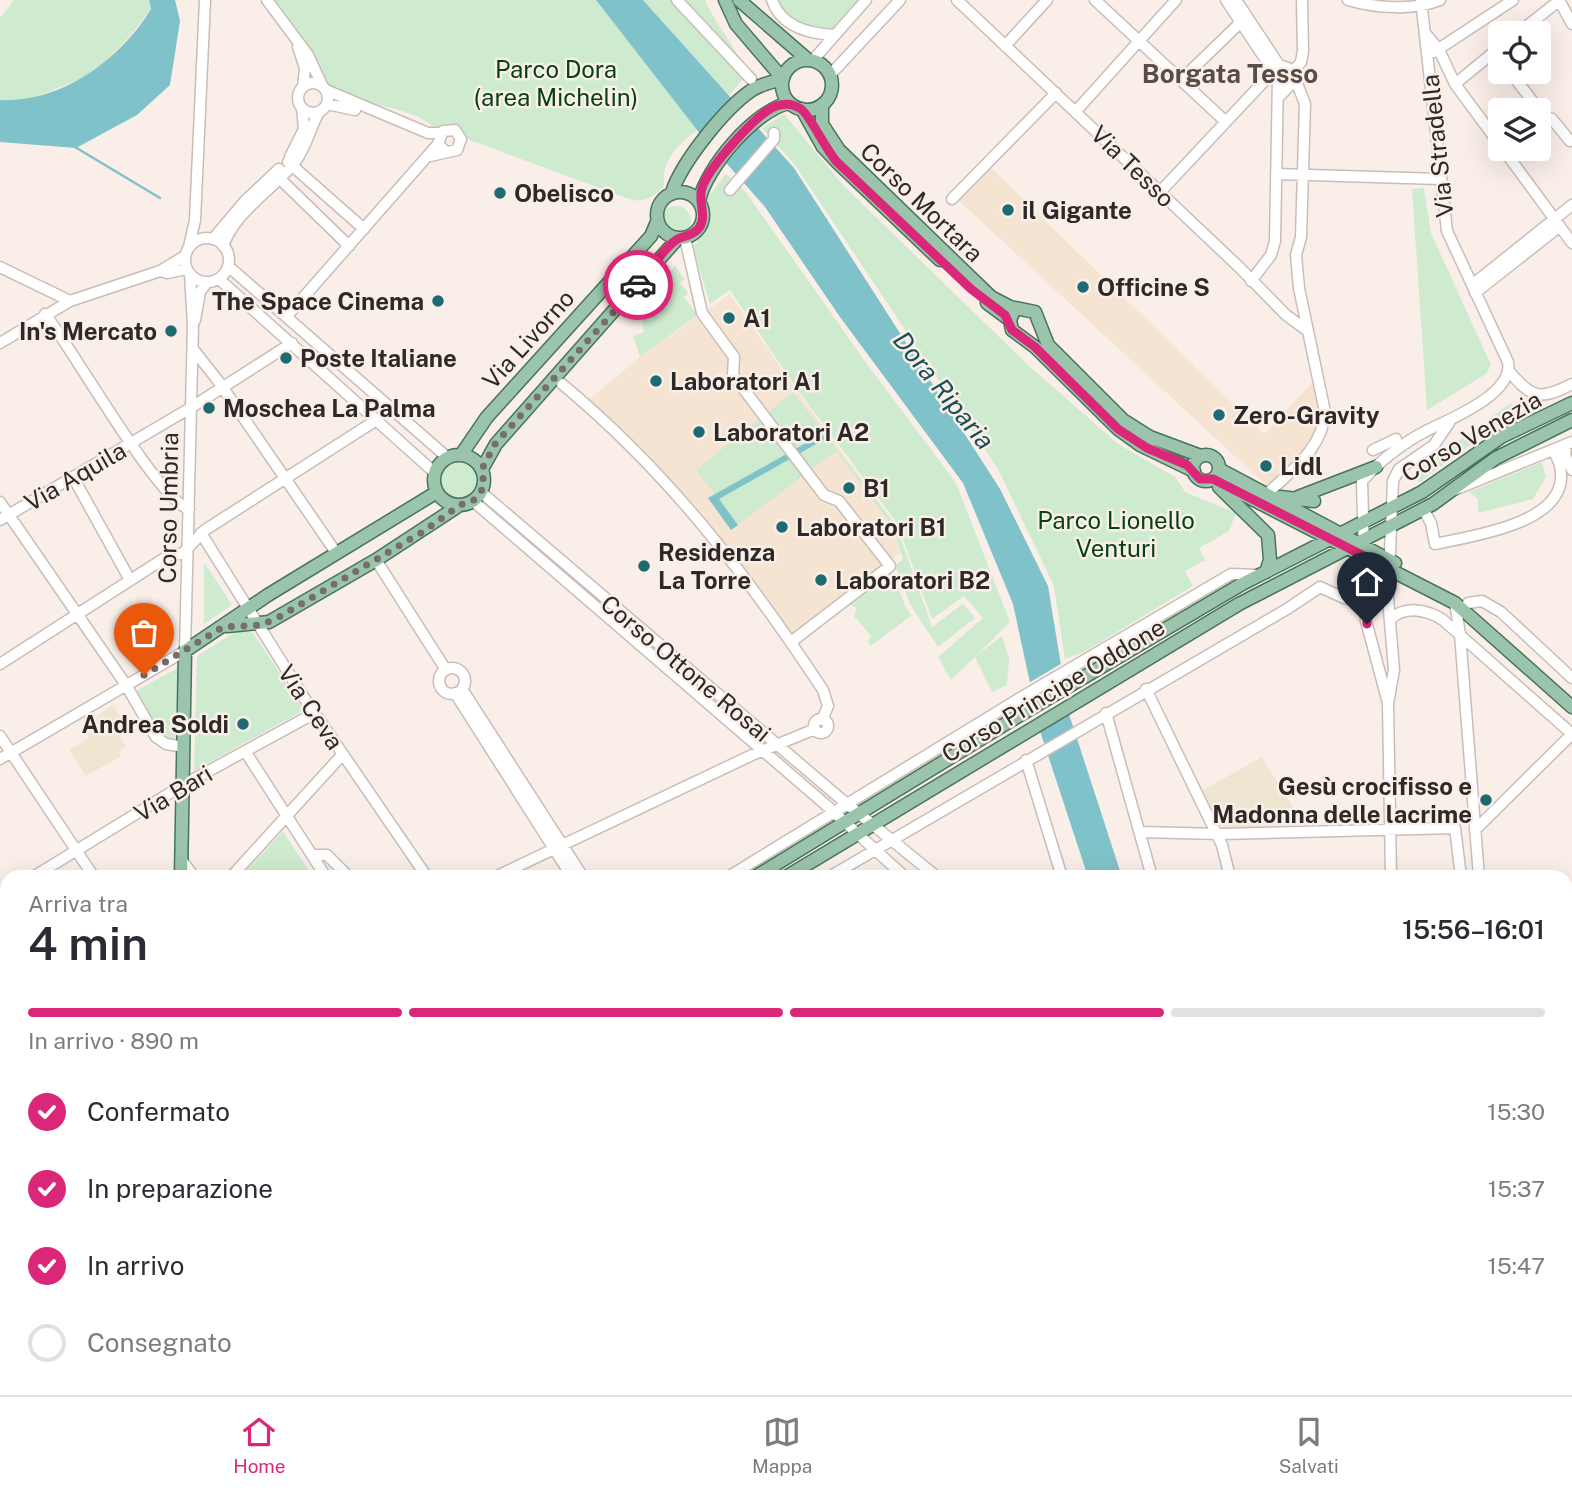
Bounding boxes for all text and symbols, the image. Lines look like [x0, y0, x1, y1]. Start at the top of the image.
map controls [1488, 21, 1551, 161]
button: locate [1488, 21, 1551, 84]
park label: Parco Dora (area Michelin) [474, 55, 638, 111]
district label: Borgata Tesso [1142, 58, 1318, 89]
street label: Via Stradella [1416, 73, 1458, 219]
button: layers [1488, 98, 1551, 161]
street label: Via Tesso [1085, 119, 1181, 213]
street label: Corso Mortara [855, 137, 989, 267]
place label: Obelisco [514, 179, 614, 207]
marker: Obelisco [492, 185, 508, 201]
place label: il Gigante [1022, 196, 1132, 224]
marker: il Gigante [1000, 202, 1016, 218]
courier [603, 250, 673, 320]
icon: car [619, 266, 657, 304]
place label: Officine S [1097, 273, 1210, 301]
marker: Officine S [1075, 279, 1091, 295]
street label: Via Livorno [476, 284, 580, 394]
place label: The Space Cinema [212, 287, 424, 315]
marker: The Space Cinema [430, 293, 446, 309]
place label: A1 [743, 304, 771, 332]
marker: A1 [721, 310, 737, 326]
place label: In's Mercato [19, 317, 157, 345]
marker: In's Mercato [163, 323, 179, 339]
water label: Dora Riparia [887, 325, 1001, 455]
place label: Poste Italiane [300, 344, 457, 372]
marker: Poste Italiane [278, 350, 294, 366]
place label: Laboratori A1 [670, 367, 821, 395]
marker: Laboratori A1 [648, 373, 664, 389]
street label: Corso Venezia [1396, 385, 1546, 487]
place label: Moschea La Palma [223, 394, 436, 422]
marker: Moschea La Palma [201, 400, 217, 416]
place label: Zero-Gravity [1233, 401, 1380, 429]
marker: Zero-Gravity [1211, 407, 1227, 423]
place label: Laboratori A2 [713, 418, 869, 446]
marker: Laboratori A2 [691, 424, 707, 440]
street label: Corso Umbria [153, 432, 183, 584]
street label: Via Aquila [19, 436, 131, 516]
place label: Lidl [1280, 452, 1323, 480]
marker: Lidl [1258, 458, 1274, 474]
place label: B1 [863, 474, 890, 502]
marker: B1 [841, 480, 857, 496]
park label: Parco Lionello Venturi [1037, 506, 1195, 562]
place label: Laboratori B1 [796, 513, 946, 541]
marker: Laboratori B1 [774, 519, 790, 535]
place label: Residenza La Torre [658, 538, 775, 594]
pin [1337, 552, 1397, 624]
marker: Residenza La Torre [636, 558, 652, 574]
icon: home [1348, 563, 1386, 601]
place label: Laboratori B2 [835, 566, 990, 594]
marker: Laboratori B2 [813, 572, 829, 588]
street label: Corso Ottone Rosai [595, 589, 777, 747]
pin [114, 603, 174, 675]
street label: Corso Principe Oddone [936, 612, 1170, 768]
icon: bag [125, 614, 163, 652]
street label: Via Ceva [273, 659, 349, 755]
place label: Andrea Soldi [81, 710, 229, 738]
marker: Andrea Soldi [235, 716, 251, 732]
street label: Via Bari [129, 759, 217, 827]
place label: Gesù crocifisso e Madonna delle lacrime [1212, 772, 1472, 828]
marker: Gesù crocifisso e Madonna delle lacrime [1478, 792, 1494, 808]
text: Arriva tra [28, 890, 128, 917]
text: 15:56–16:01 [1402, 914, 1545, 945]
text: 4 min [28, 916, 148, 970]
text: In arrivo · 890 m [28, 1027, 199, 1054]
icon: check [28, 1093, 66, 1131]
text: Confermato [87, 1096, 230, 1127]
text: 15:30 [1487, 1098, 1545, 1125]
icon: check [28, 1170, 66, 1208]
text: In preparazione [87, 1173, 273, 1204]
text: 15:37 [1488, 1175, 1545, 1202]
icon: check [28, 1247, 66, 1285]
text: In arrivo [87, 1250, 184, 1281]
text: 15:47 [1488, 1252, 1545, 1279]
text: Consegnato [87, 1327, 232, 1358]
tab: Home [233, 1413, 286, 1477]
tab: Mappa [752, 1413, 812, 1477]
tab: Salvati [1279, 1413, 1339, 1477]

